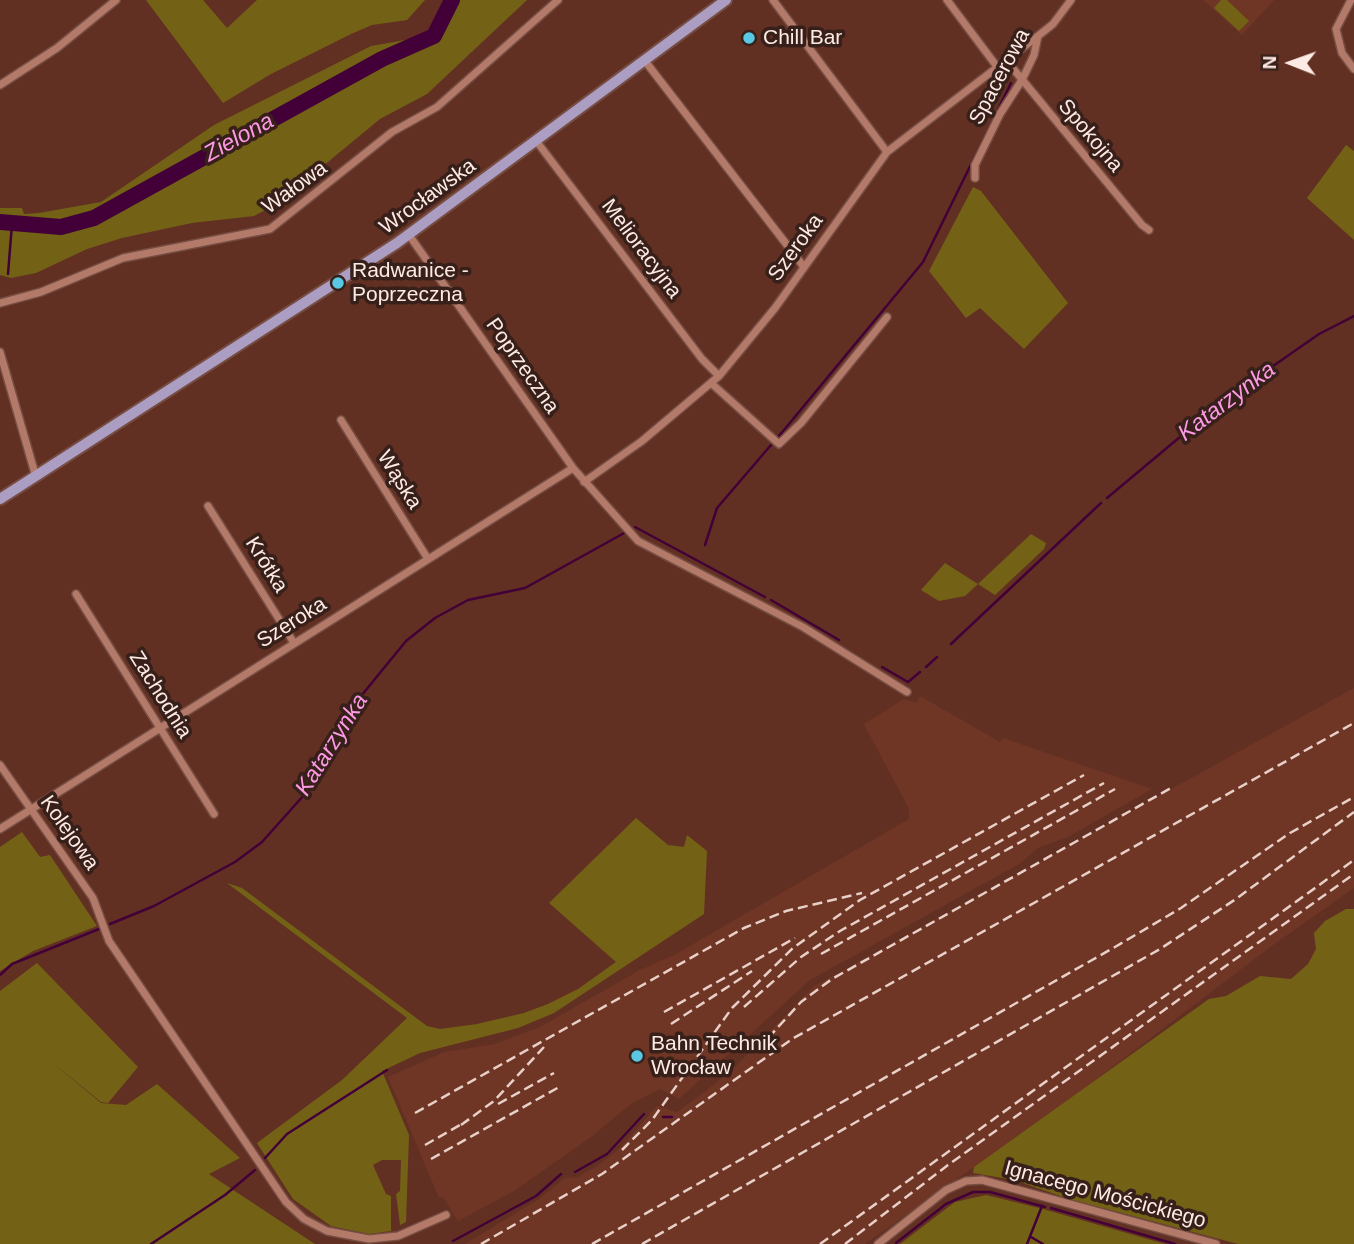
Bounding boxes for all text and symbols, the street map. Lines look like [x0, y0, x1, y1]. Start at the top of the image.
place label: Chill Bar [763, 25, 842, 51]
street label: Spacerowa [964, 25, 1036, 129]
north arrow [1256, 28, 1326, 98]
marker: Chill Bar [741, 30, 757, 46]
text: N [1259, 56, 1280, 70]
street label: Spokojna [1052, 94, 1128, 178]
water label: Zielona [199, 108, 279, 168]
street label: Wrocławska [375, 154, 481, 240]
street label: Wałowa [258, 156, 332, 220]
street label: Melioracyjna [595, 194, 687, 304]
street label: Szeroka [763, 209, 829, 287]
place label: Radwanice - Poprzeczna [352, 258, 469, 308]
marker: Radwanice - Poprzeczna [330, 275, 346, 291]
street label: Poprzeczna [480, 313, 564, 419]
water label: Katarzynka [1173, 356, 1281, 448]
street label: Wąska [371, 446, 427, 514]
street label: Krótka [239, 533, 293, 597]
street label: Szeroka [253, 592, 331, 654]
street label: Zachodnia [123, 647, 197, 743]
water label: Katarzynka [290, 689, 374, 801]
street label: Kolejowa [34, 791, 104, 875]
place label: Bahn Technik Wrocław [651, 1031, 777, 1081]
marker: Bahn Technik Wrocław [629, 1048, 645, 1064]
street label: Ignacego Mościckiego [1001, 1156, 1209, 1234]

